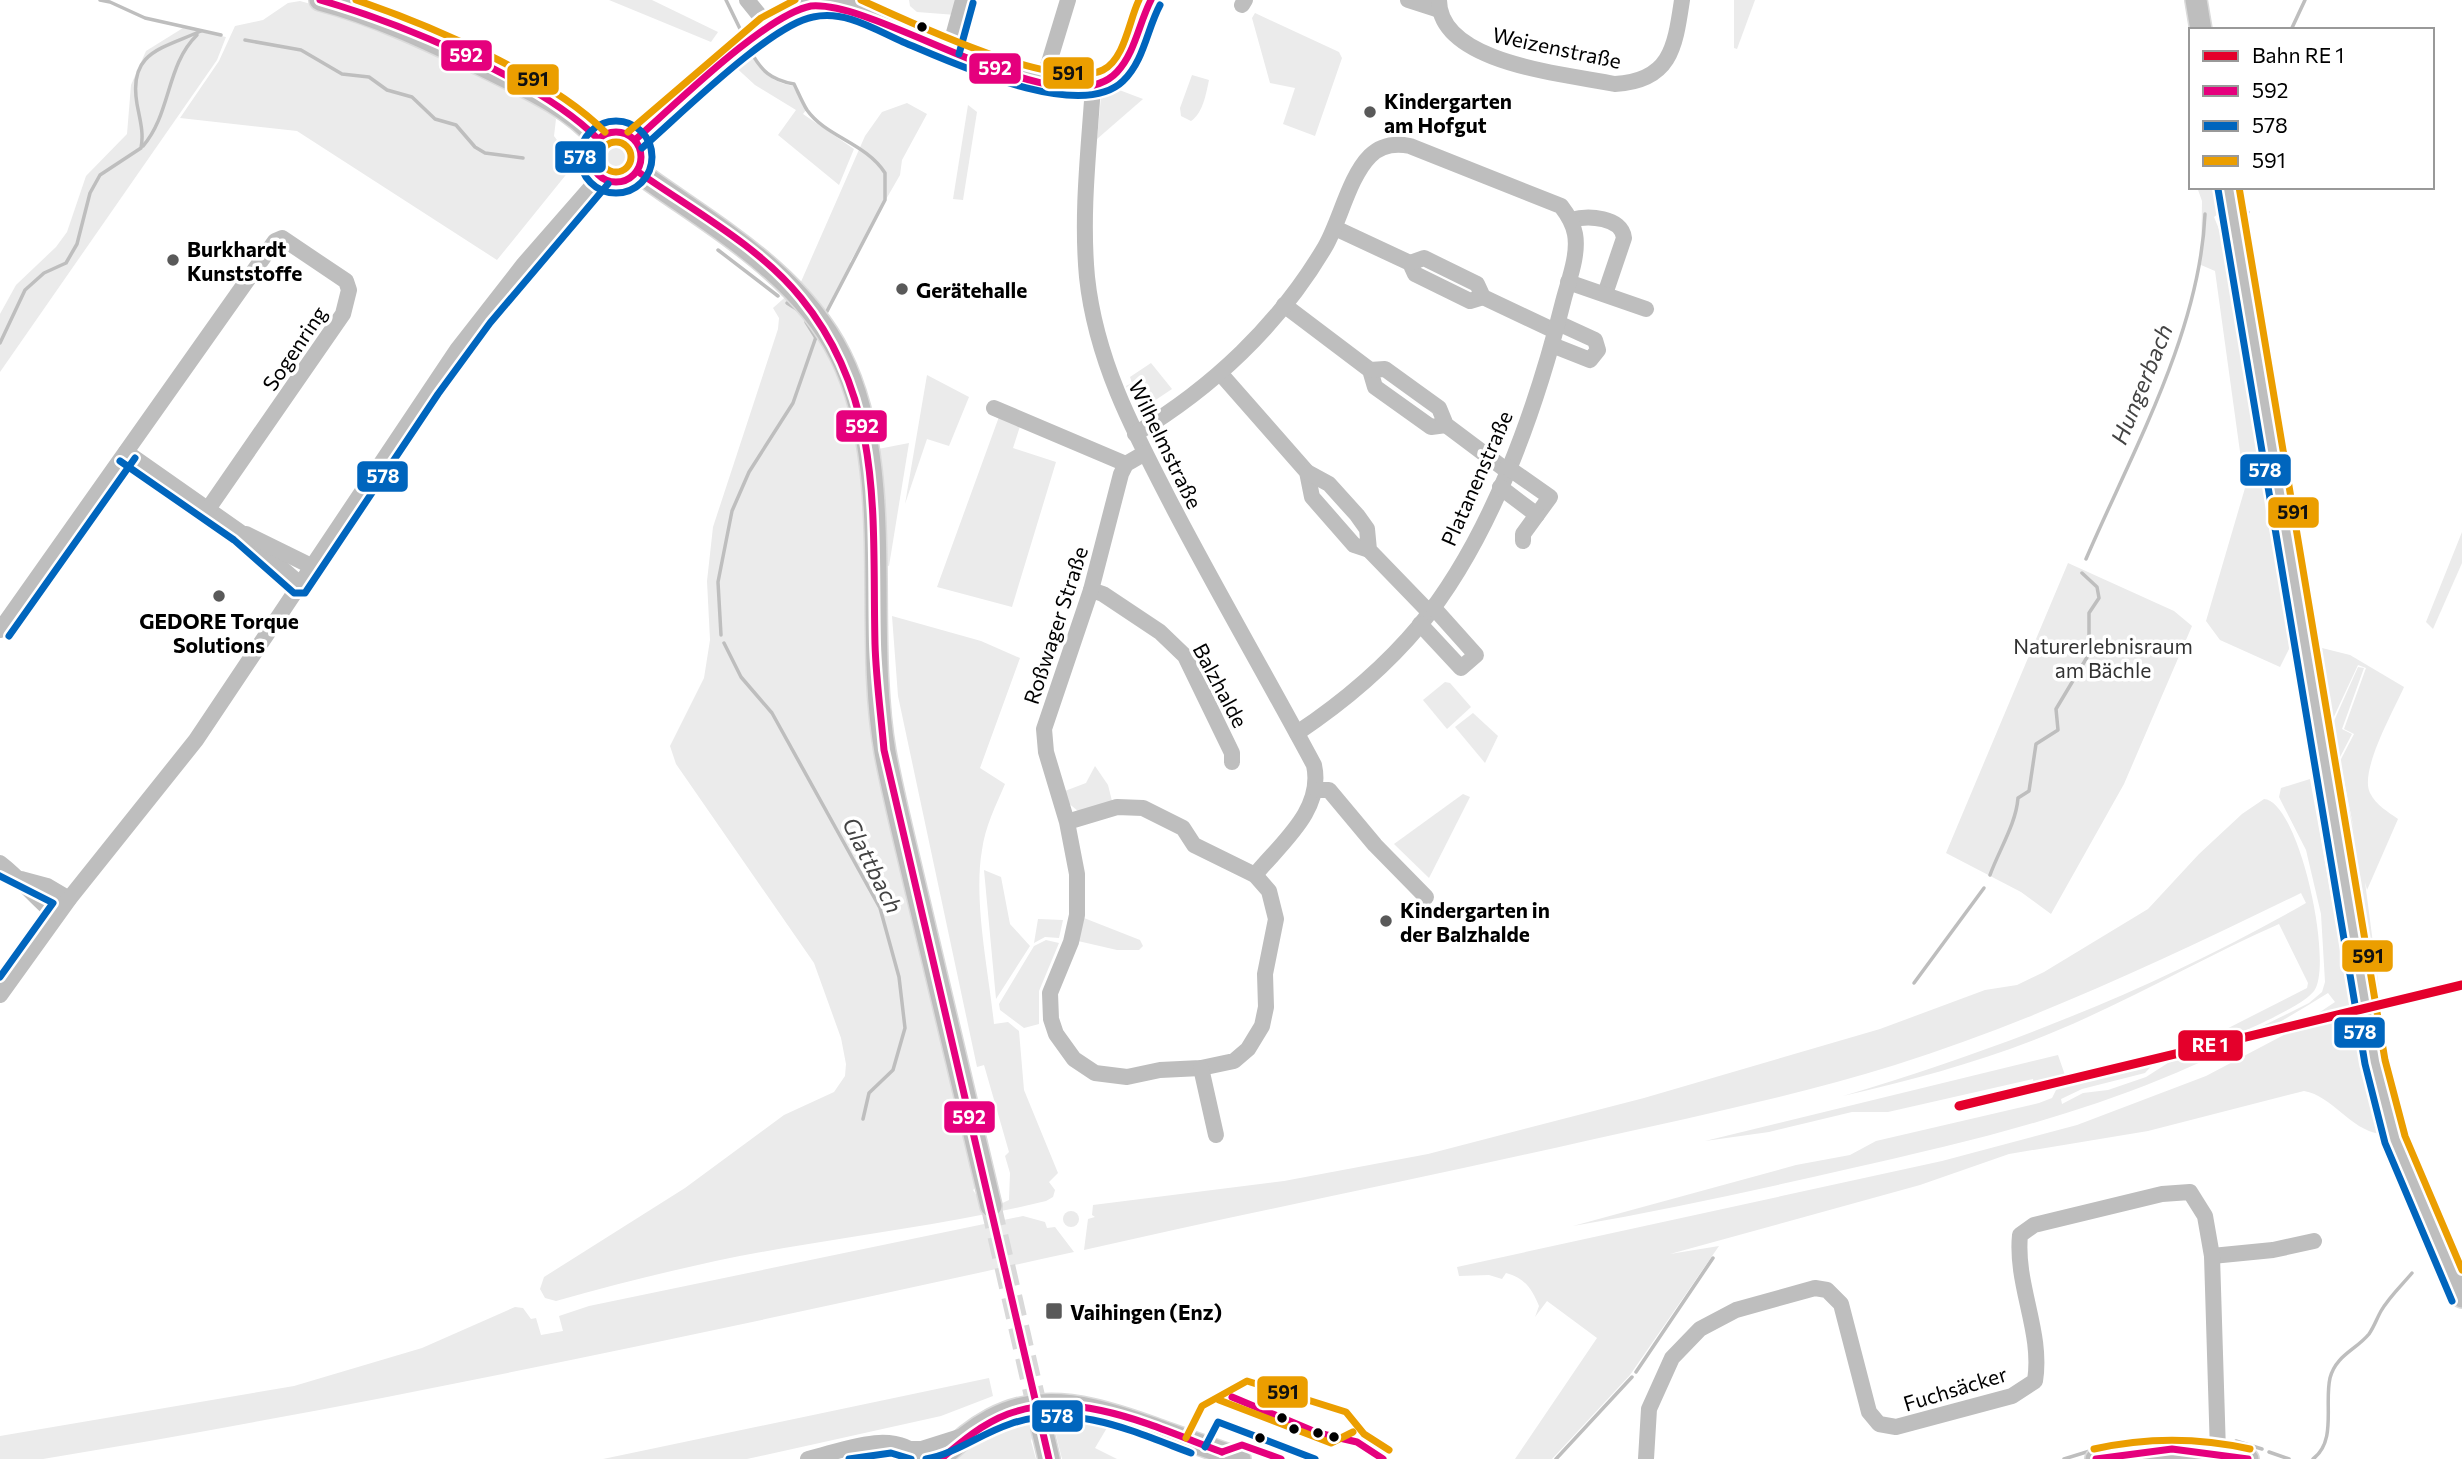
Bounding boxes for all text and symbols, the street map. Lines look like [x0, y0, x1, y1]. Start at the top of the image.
unlabelled marker [915, 20, 929, 34]
street label: Weizenstraße [1490, 21, 1624, 73]
legend [2189, 28, 2434, 189]
line badge: 592 [440, 39, 493, 72]
text: Bahn RE 1 [2252, 42, 2344, 67]
text: 592 [449, 43, 483, 66]
line badge: 592 [968, 52, 1022, 85]
text: 592 [978, 56, 1012, 79]
line badge: 591 [1042, 56, 1095, 90]
text: 591 [1052, 61, 1084, 84]
line badge: 591 [506, 63, 560, 96]
text: 591 [517, 67, 549, 90]
text: 592 [2252, 77, 2288, 102]
place label: Kindergarten am Hofgut [1384, 88, 1512, 137]
marker: Kindergarten am Hofgut [1362, 104, 1378, 120]
text: 578 [2252, 112, 2288, 137]
line badge: 578 [554, 140, 607, 174]
text: 578 [563, 145, 597, 168]
text: 591 [2252, 147, 2286, 172]
place label: Burkhardt Kunststoffe [187, 236, 302, 285]
marker: Burkhardt Kunststoffe [165, 252, 181, 268]
place label: Gerätehalle [916, 277, 1027, 302]
marker: Gerätehalle [894, 281, 910, 297]
street label: Sogenring [257, 301, 331, 395]
water label: Hungerbach [2104, 320, 2178, 448]
street label: Wilhelmstraße [1124, 376, 1208, 512]
street label: Platanenstraße [1435, 407, 1517, 549]
line badge: 592 [835, 409, 888, 443]
text: 592 [845, 414, 879, 437]
line badge: 578 [2239, 453, 2292, 487]
text: 578 [2248, 458, 2282, 481]
line badge: 578 [356, 460, 409, 493]
text: 578 [366, 464, 400, 487]
line badge: 591 [2267, 496, 2320, 529]
text: 591 [2277, 500, 2309, 523]
street label: Roßwager Straße [1018, 543, 1092, 707]
marker: GEDORE Torque Solutions [211, 588, 227, 604]
place label: GEDORE Torque Solutions [139, 608, 299, 657]
park label: Naturerlebnisraum am Bächle [2013, 633, 2193, 682]
street label: Balzhalde [1188, 639, 1254, 731]
water label: Glattbach [837, 812, 909, 918]
place label: Kindergarten in der Balzhalde [1400, 897, 1550, 946]
marker: Kindergarten in der Balzhalde [1378, 913, 1394, 929]
line badge: 591 [2341, 939, 2394, 973]
text: 591 [2352, 944, 2384, 967]
line badge: 578 [2333, 1016, 2386, 1049]
text: 578 [2343, 1020, 2377, 1043]
line badge: RE 1 [2177, 1029, 2244, 1062]
text: RE 1 [2192, 1033, 2228, 1056]
line badge: 592 [943, 1100, 996, 1134]
text: 592 [952, 1105, 986, 1128]
place label: Vaihingen (Enz) [1070, 1299, 1222, 1324]
marker: Vaihingen (Enz) [1044, 1301, 1064, 1321]
street label: Fuchsäcker [1900, 1360, 2010, 1416]
line badge: 591 [1256, 1375, 1309, 1409]
text: 591 [1267, 1380, 1299, 1403]
line badge: 578 [1031, 1399, 1084, 1433]
text: 578 [1040, 1404, 1074, 1427]
unlabelled marker [1275, 1411, 1289, 1425]
unlabelled marker [1287, 1422, 1301, 1436]
unlabelled marker [1311, 1426, 1325, 1440]
unlabelled marker [1327, 1430, 1341, 1444]
unlabelled marker [1253, 1431, 1267, 1445]

